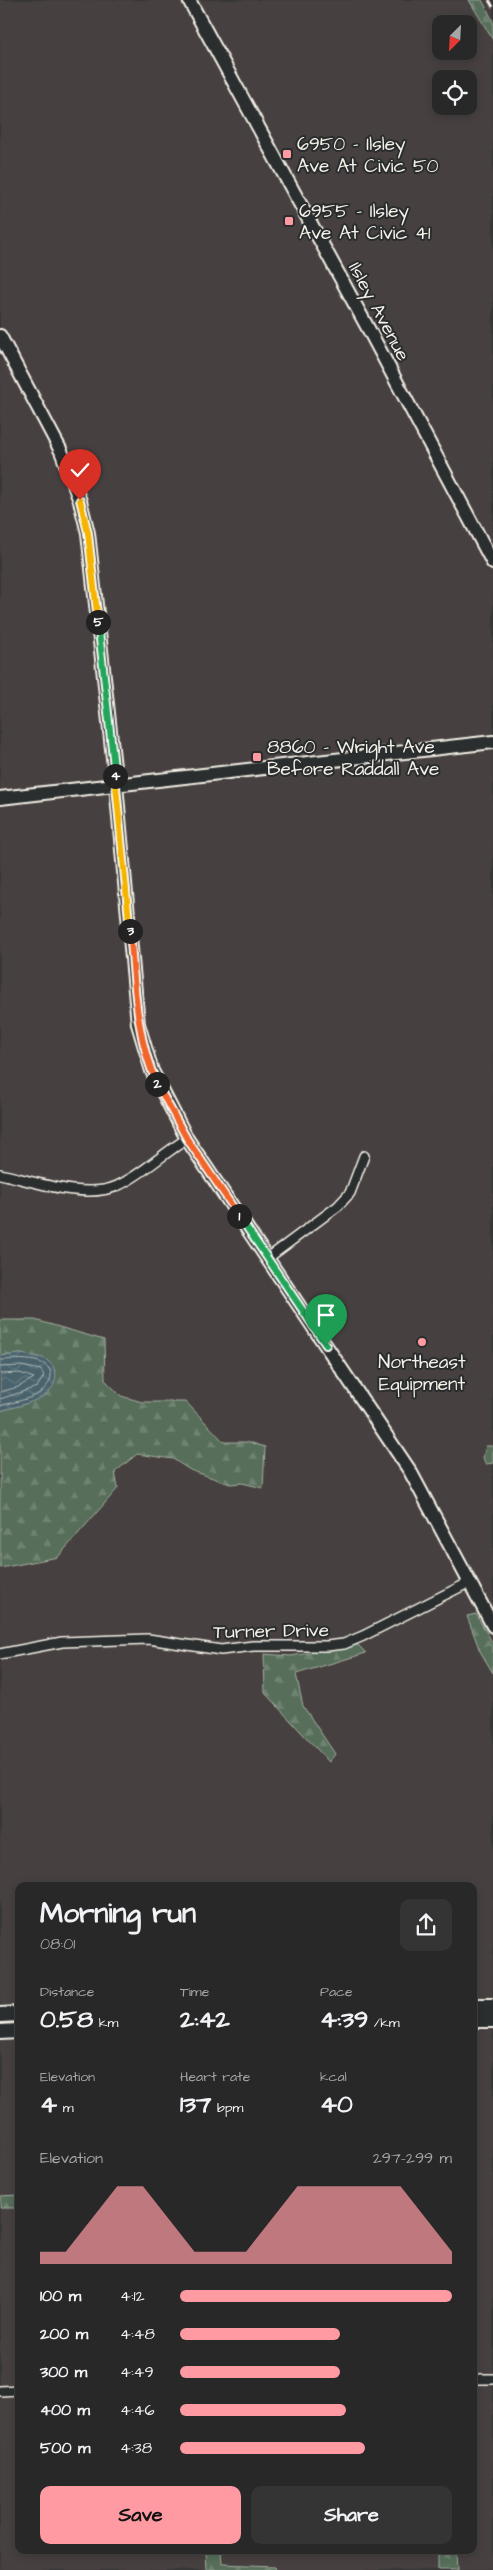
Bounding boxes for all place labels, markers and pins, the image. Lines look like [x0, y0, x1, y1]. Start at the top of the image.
place label: 6950 - Ilsley Ave At Civic 50 [297, 131, 439, 180]
marker: 6950 - Ilsley Ave At Civic 50 [281, 148, 293, 160]
place label: 6955 - Ilsley Ave At Civic 41 [299, 198, 431, 247]
marker: 6955 - Ilsley Ave At Civic 41 [283, 215, 295, 227]
pin [59, 449, 101, 500]
pin: 5 [86, 610, 110, 634]
place label: 8860 - Wright Ave Before Raddall Ave [267, 734, 439, 783]
marker: 8860 - Wright Ave Before Raddall Ave [251, 751, 263, 763]
pin: 4 [102, 764, 128, 788]
pin: 3 [118, 918, 142, 944]
pin: 2 [144, 1072, 170, 1096]
pin: 1 [226, 1204, 252, 1228]
pin [305, 1294, 347, 1345]
marker: Northeast Equipment [416, 1336, 428, 1348]
place label: Northeast Equipment [378, 1349, 466, 1398]

